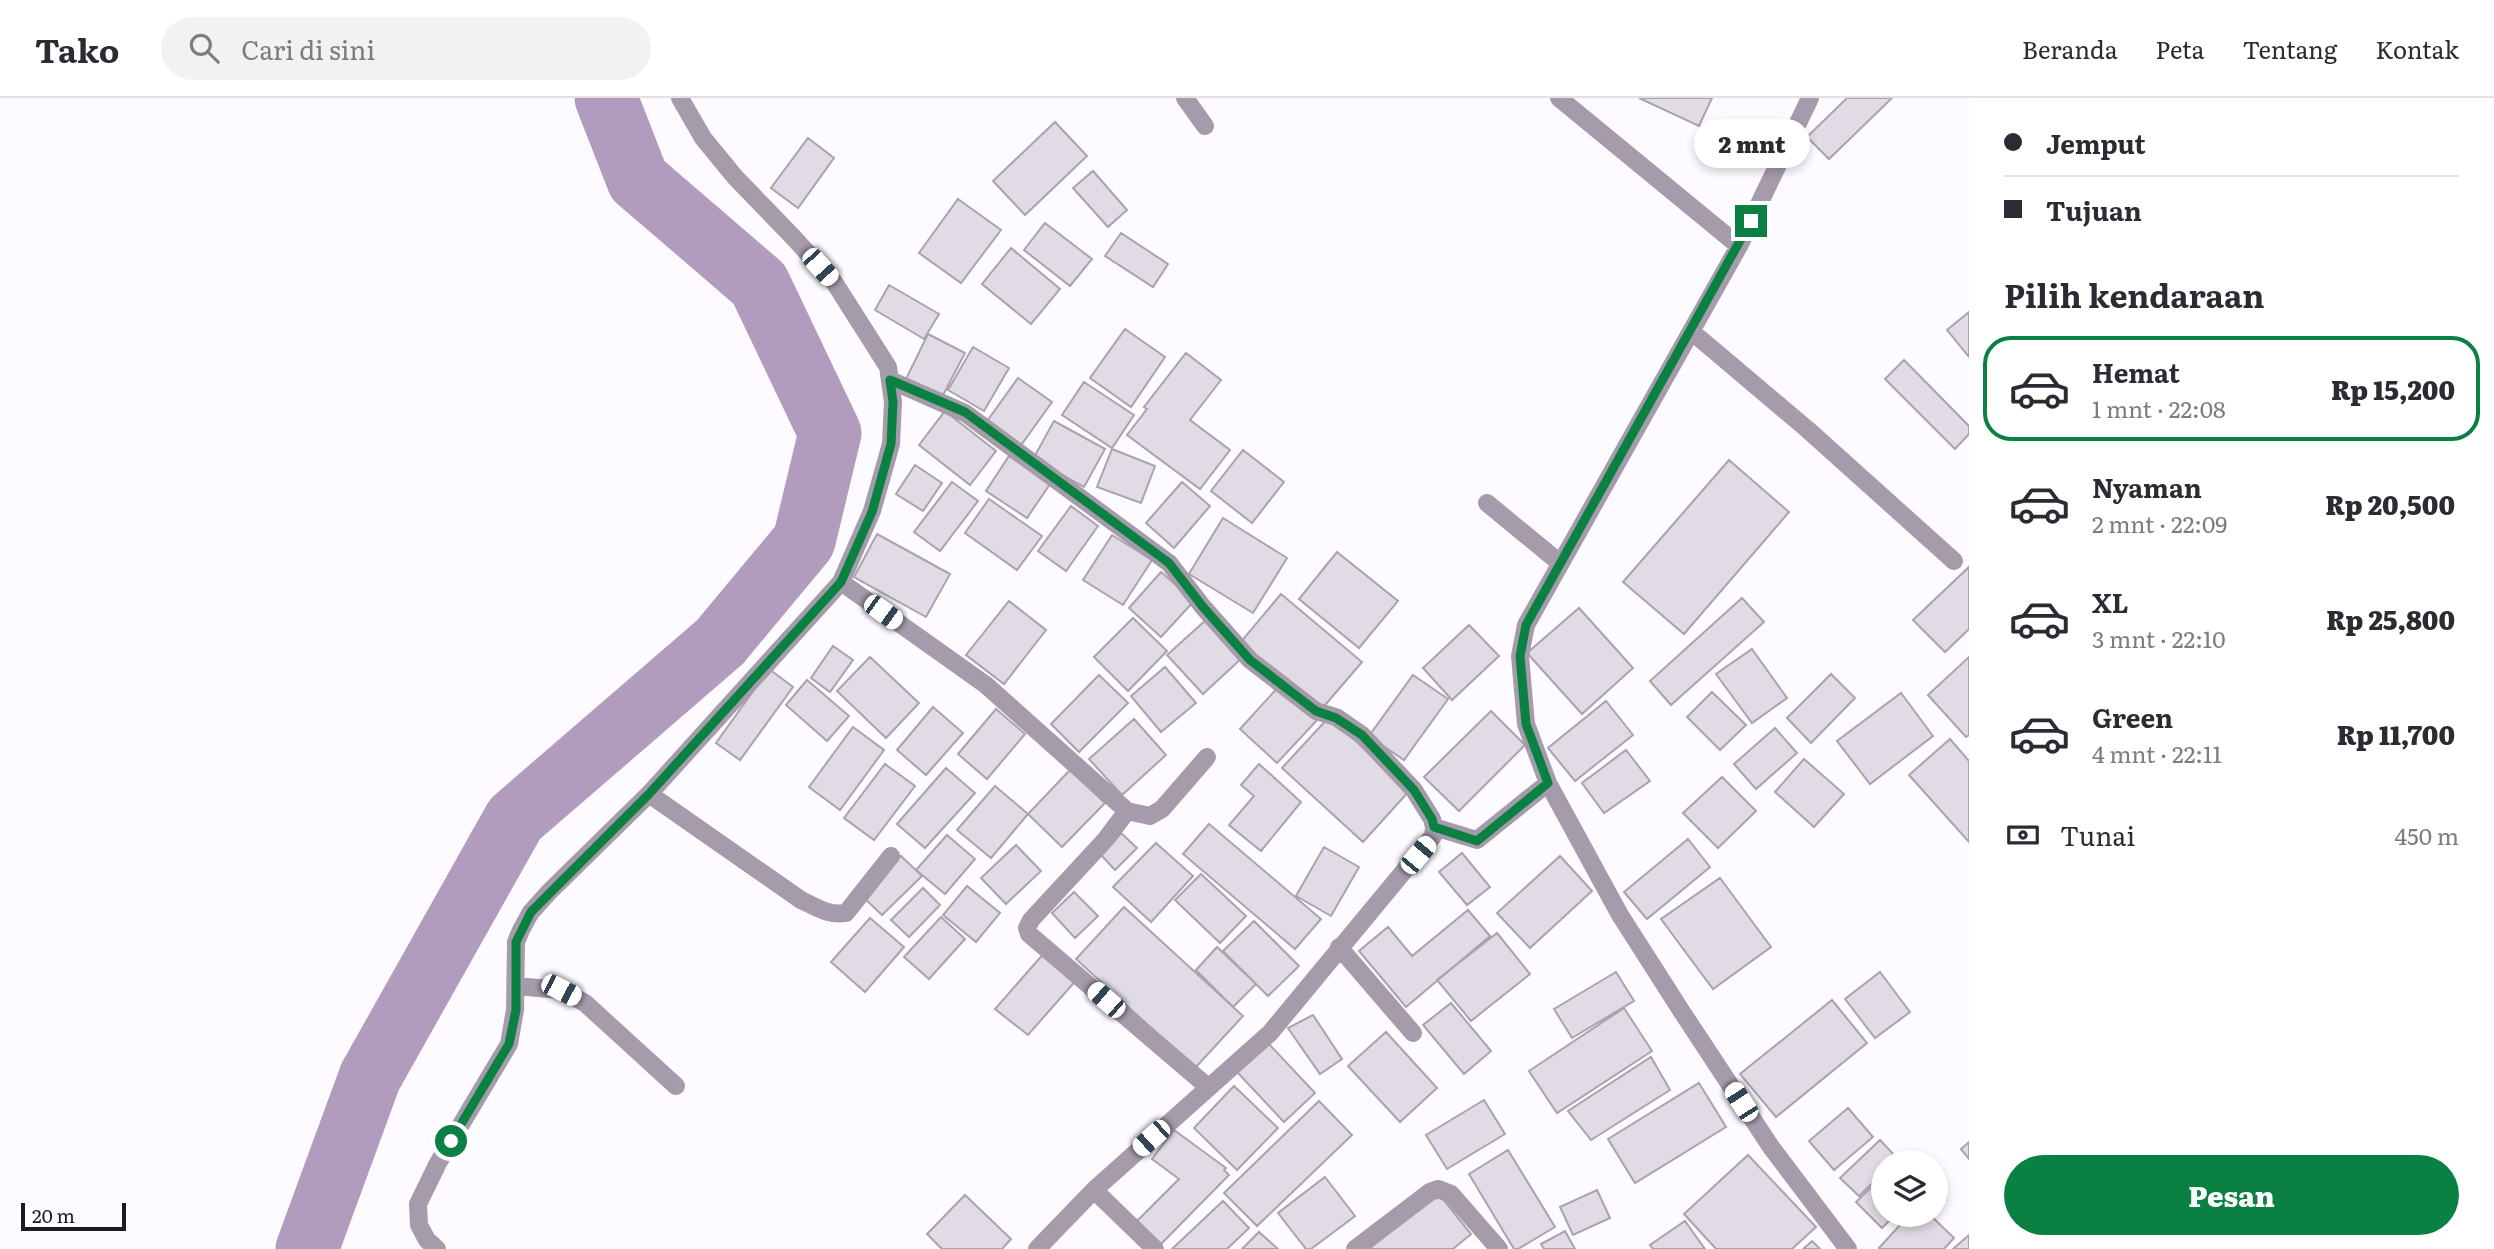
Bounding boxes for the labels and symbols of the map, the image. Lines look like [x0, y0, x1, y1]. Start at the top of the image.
callout: 2 mnt [1693, 120, 1809, 169]
route end [1735, 205, 1767, 237]
car [799, 244, 842, 290]
car [860, 591, 907, 633]
car [1397, 832, 1440, 878]
car [538, 971, 585, 1009]
car [1084, 978, 1129, 1022]
car [1721, 1079, 1762, 1125]
car [1129, 1116, 1174, 1160]
route start [435, 1125, 467, 1157]
scale bar [21, 1200, 126, 1232]

